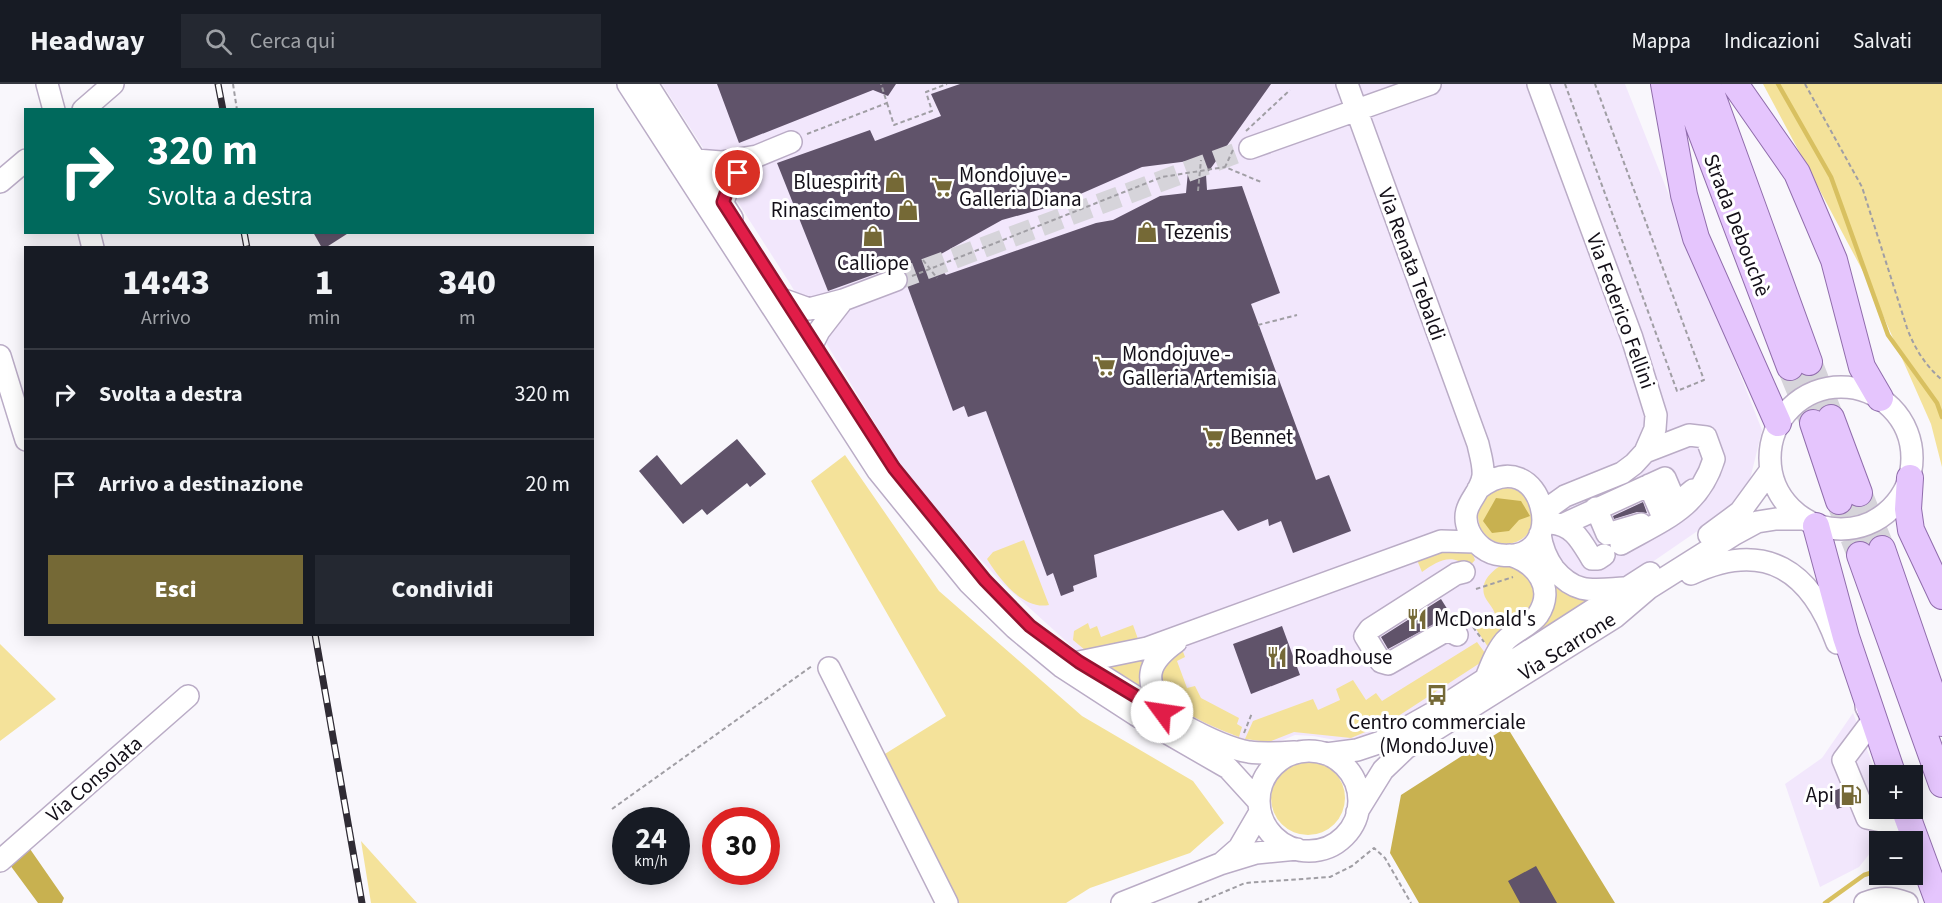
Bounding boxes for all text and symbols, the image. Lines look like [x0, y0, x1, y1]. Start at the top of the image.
search box [181, 14, 601, 68]
text: Headway [30, 21, 145, 61]
icon: search [202, 25, 235, 58]
text: Cerca qui [250, 25, 335, 57]
text: Mappa [1632, 26, 1691, 56]
text: Indicazioni [1724, 26, 1820, 56]
text: Salvati [1853, 26, 1912, 56]
text: 320 m [147, 121, 258, 181]
icon: right [48, 132, 126, 210]
pin [712, 147, 763, 198]
street label: Strada Debouchè [1696, 149, 1778, 301]
icon: arrive [721, 156, 754, 189]
place label: Mondojuve - Galleria Diana [959, 160, 1082, 214]
place label: Bluespirit [793, 167, 878, 197]
shop icon: Bluespirit [883, 170, 907, 194]
supermarket icon: Mondojuve - Galleria Diana [930, 175, 954, 199]
text: Svolta a destra [147, 177, 313, 216]
street label: Via Renata Tebaldi [1370, 183, 1454, 345]
place label: Rinascimento [771, 195, 891, 225]
shop icon: Rinascimento [896, 198, 920, 222]
place label: Tezenis [1164, 217, 1229, 247]
shop icon: Tezenis [1135, 220, 1159, 244]
shop icon: Calliope [861, 224, 885, 248]
street label: Via Federico Fellini [1579, 229, 1663, 393]
place label: Calliope [837, 248, 909, 278]
text: 14:43 [122, 257, 210, 308]
text: 1 [315, 257, 334, 308]
text: 340 [438, 257, 496, 308]
text: Arrivo [141, 304, 191, 332]
text: min [308, 304, 340, 332]
text: m [459, 304, 475, 332]
place label: Mondojuve - Galleria Artemisia [1122, 339, 1277, 393]
supermarket icon: Mondojuve - Galleria Artemisia [1093, 354, 1117, 378]
icon: right [48, 378, 81, 411]
text: Svolta a destra [99, 378, 243, 410]
text: 320 m [515, 378, 570, 410]
place label: Bennet [1230, 422, 1293, 452]
supermarket icon: Bennet [1201, 425, 1225, 449]
icon: arrive [48, 468, 81, 501]
text: Arrivo a destinazione [99, 468, 304, 500]
text: 20 m [525, 468, 570, 500]
button: Esci [48, 555, 303, 624]
button: Condividi [315, 555, 570, 624]
place label: McDonald's [1434, 604, 1536, 634]
street label: Via Scarrone [1513, 604, 1621, 688]
restaurant icon: McDonald's [1405, 607, 1429, 631]
place label: Roadhouse [1294, 642, 1393, 672]
restaurant icon: Roadhouse [1265, 645, 1289, 669]
position arrow [1130, 680, 1194, 744]
bus stop icon: Centro commerciale (MondoJuve) [1425, 683, 1449, 707]
place label: Centro commerciale (MondoJuve) [1348, 707, 1526, 761]
street label: Via Consolata [39, 729, 149, 829]
map controls [1869, 765, 1923, 885]
button: + [1869, 765, 1923, 819]
place label: Api [1806, 780, 1834, 810]
fuel station icon: Api [1839, 783, 1863, 807]
speed limit sign: 30 [702, 807, 780, 885]
text: 24 [635, 817, 667, 860]
button: − [1869, 831, 1923, 885]
text: km/h [634, 851, 668, 872]

